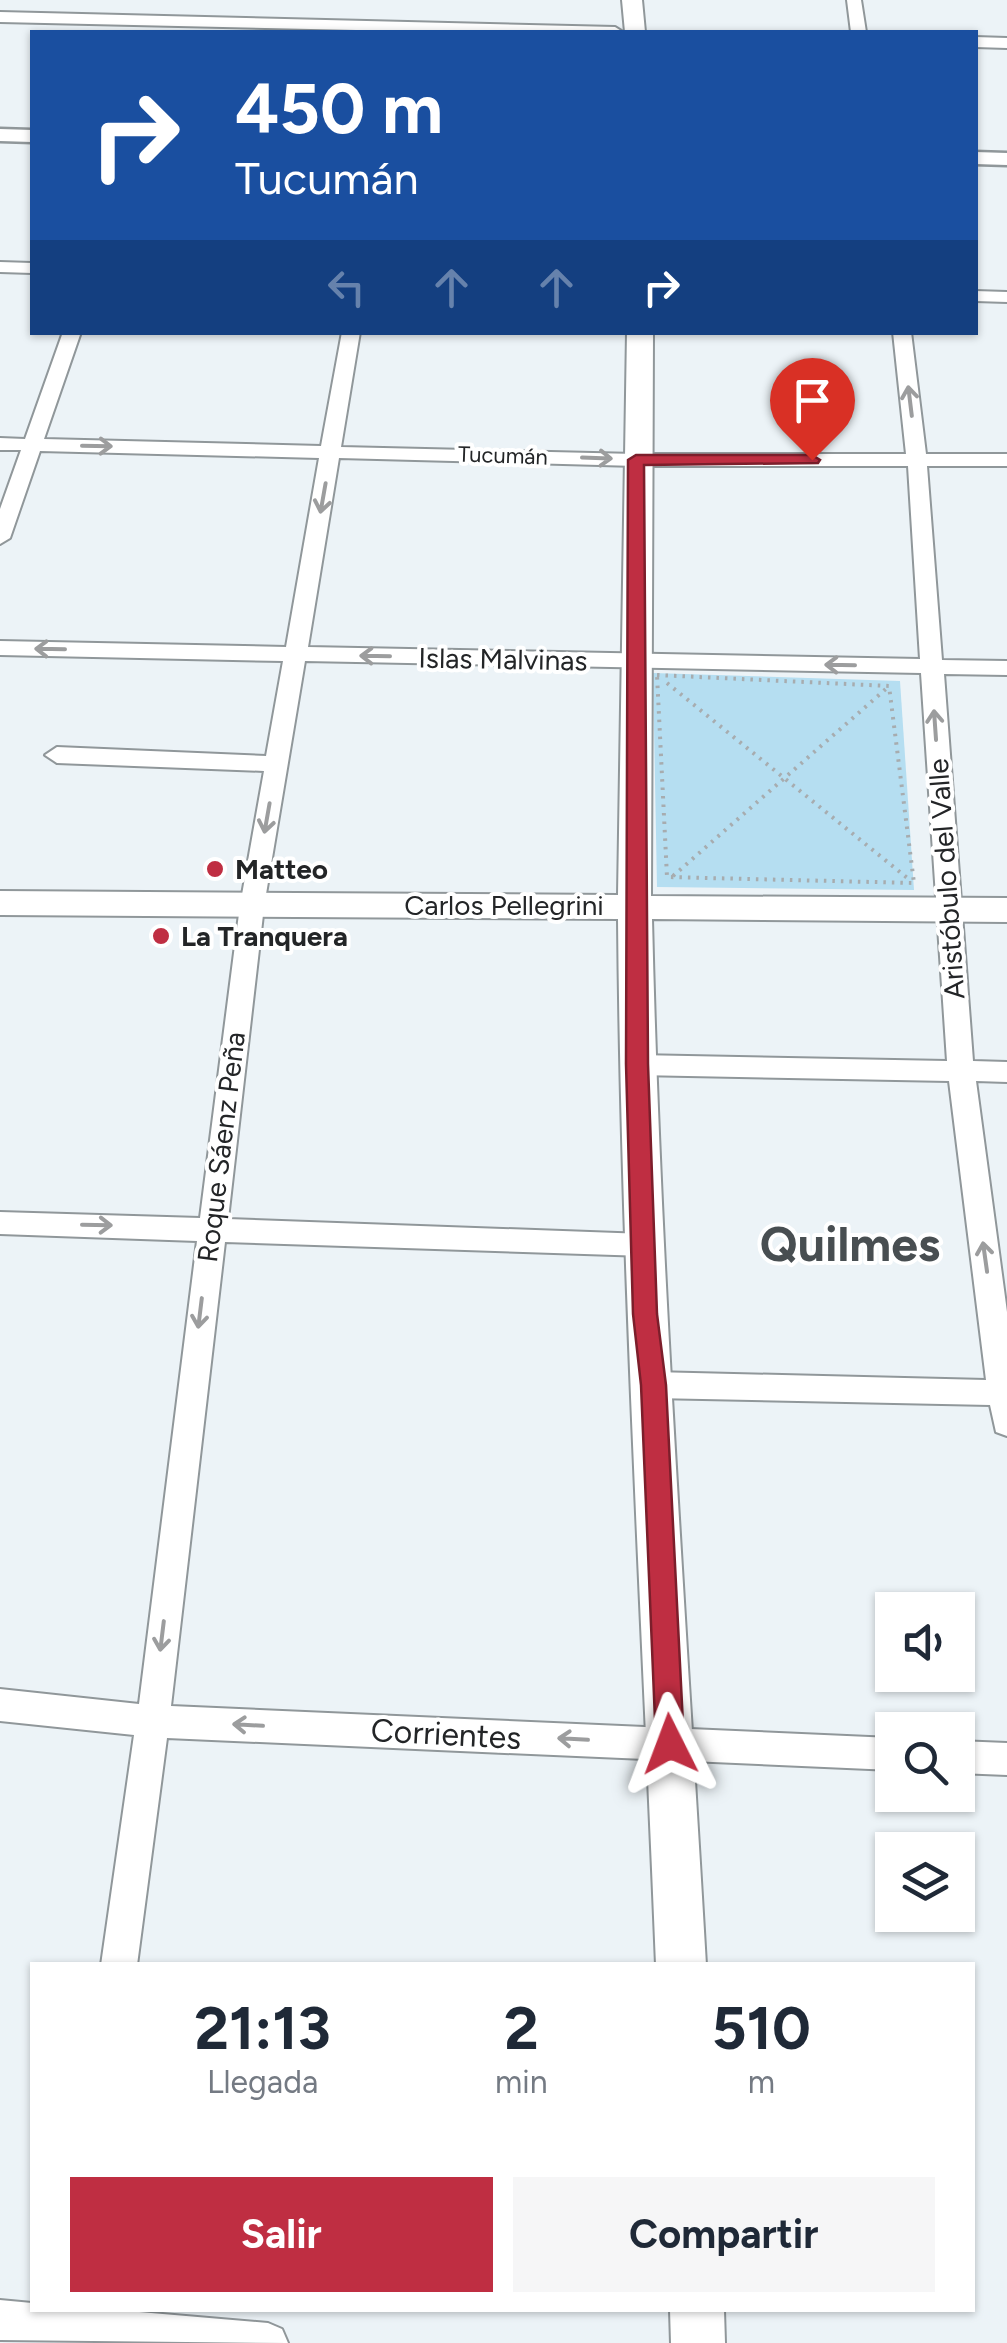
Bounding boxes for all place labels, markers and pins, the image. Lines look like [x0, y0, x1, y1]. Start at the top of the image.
pin [770, 358, 855, 461]
place label: Matteo [235, 852, 328, 886]
marker: Matteo [204, 858, 226, 880]
place label: La Tranquera [181, 919, 348, 953]
marker: La Tranquera [150, 925, 172, 947]

